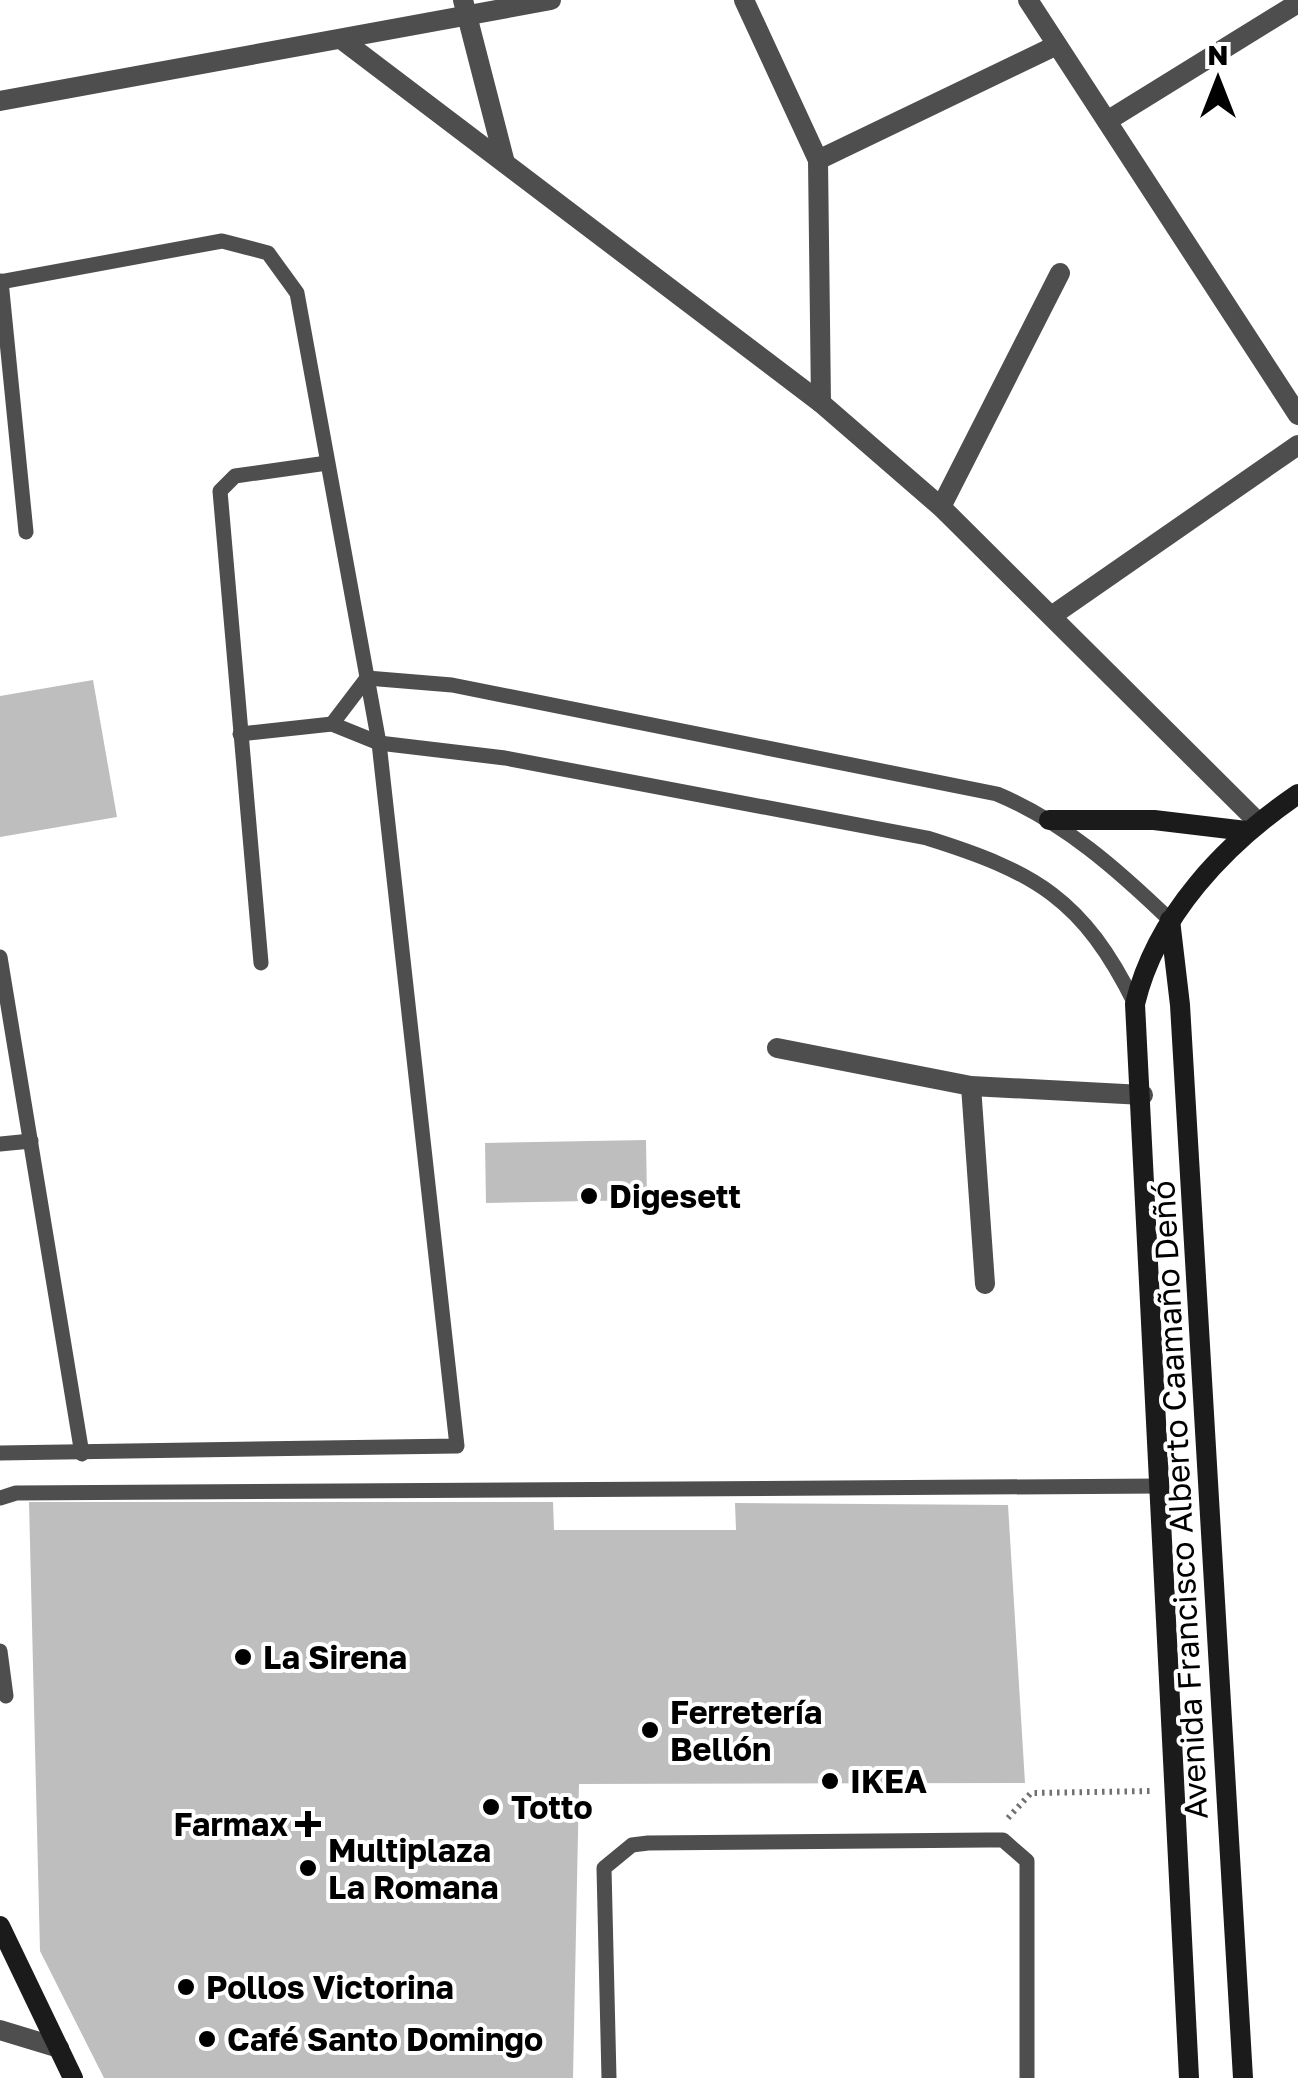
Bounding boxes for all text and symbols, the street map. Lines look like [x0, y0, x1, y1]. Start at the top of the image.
north arrow [1168, 30, 1268, 130]
text: N [1207, 38, 1229, 71]
place label: Digesett [609, 1177, 741, 1215]
street label: Avenida Francisco Alberto Caamaño Deñó [1143, 1180, 1215, 1820]
marker: Digesett [578, 1185, 600, 1207]
place label: La Sirena [263, 1638, 407, 1676]
marker: La Sirena [232, 1646, 254, 1668]
place label: Ferretería Bellón [670, 1693, 822, 1768]
marker: Ferretería Bellón [639, 1719, 661, 1741]
place label: IKEA [850, 1762, 927, 1800]
marker: IKEA [819, 1770, 841, 1792]
place label: Totto [511, 1788, 593, 1826]
marker: Totto [480, 1796, 502, 1818]
place label: Farmax [173, 1805, 288, 1843]
marker: Farmax [297, 1813, 319, 1835]
place label: Multiplaza La Romana [328, 1831, 499, 1906]
marker: Multiplaza La Romana [297, 1857, 319, 1879]
place label: Pollos Victorina [206, 1968, 454, 2006]
marker: Pollos Victorina [175, 1976, 197, 1998]
place label: Café Santo Domingo [227, 2020, 543, 2058]
marker: Café Santo Domingo [196, 2028, 218, 2050]

